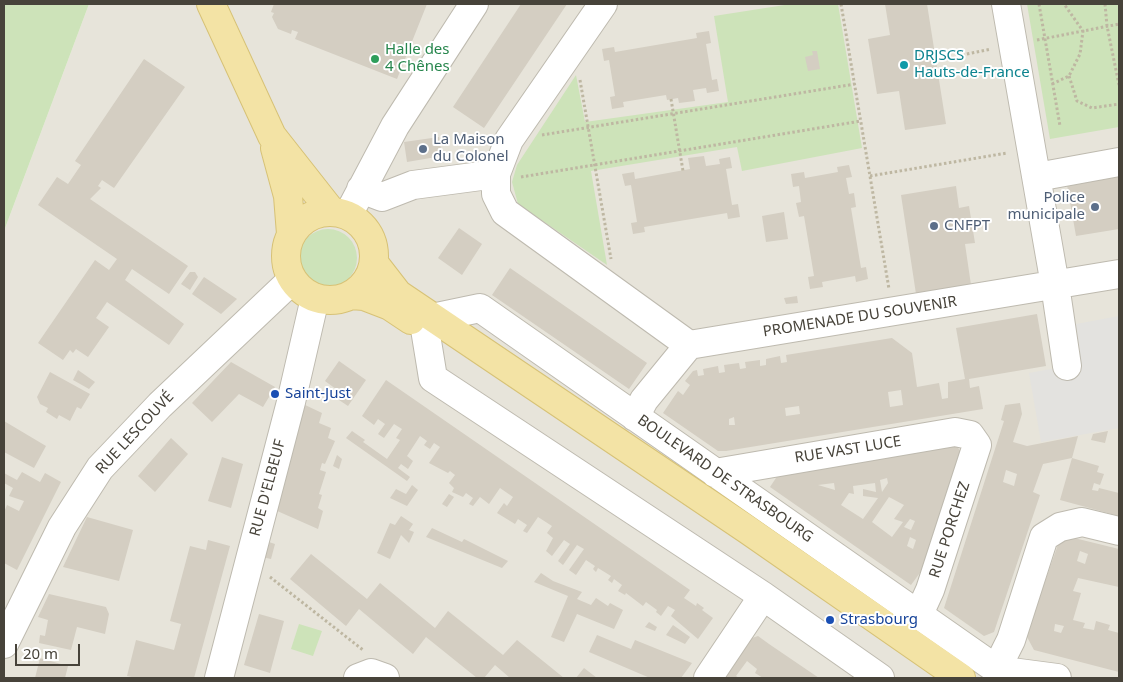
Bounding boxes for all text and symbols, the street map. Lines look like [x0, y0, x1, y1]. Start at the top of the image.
place label: Halle des 4 Chênes [385, 41, 450, 76]
place label: DRJSCS Hauts-de-France [914, 47, 1030, 82]
marker: Halle des 4 Chênes [369, 53, 381, 65]
marker: DRJSCS Hauts-de-France [898, 59, 910, 71]
place label: La Maison du Colonel [433, 131, 508, 166]
marker: La Maison du Colonel [417, 143, 429, 155]
place label: Police municipale [1008, 189, 1085, 224]
marker: Police municipale [1089, 201, 1101, 213]
place label: CNFPT [944, 217, 990, 235]
marker: CNFPT [928, 220, 940, 232]
street label: PROMENADE DU SOUVENIR [762, 293, 958, 341]
place label: Saint-Just [285, 385, 351, 403]
street label: RUE LESCOUVÉ [92, 388, 178, 478]
marker: Saint-Just [269, 388, 281, 400]
street label: BOULEVARD DE STRASBOURG [634, 411, 816, 547]
street label: RUE VAST LUCE [794, 433, 902, 467]
street label: RUE D'ELBEUF [246, 437, 290, 539]
street label: RUE PORCHEZ [926, 480, 974, 580]
place label: Strasbourg [840, 611, 918, 629]
marker: Strasbourg [824, 614, 836, 626]
scale bar [18, 634, 82, 666]
text: 20 m [23, 643, 58, 663]

